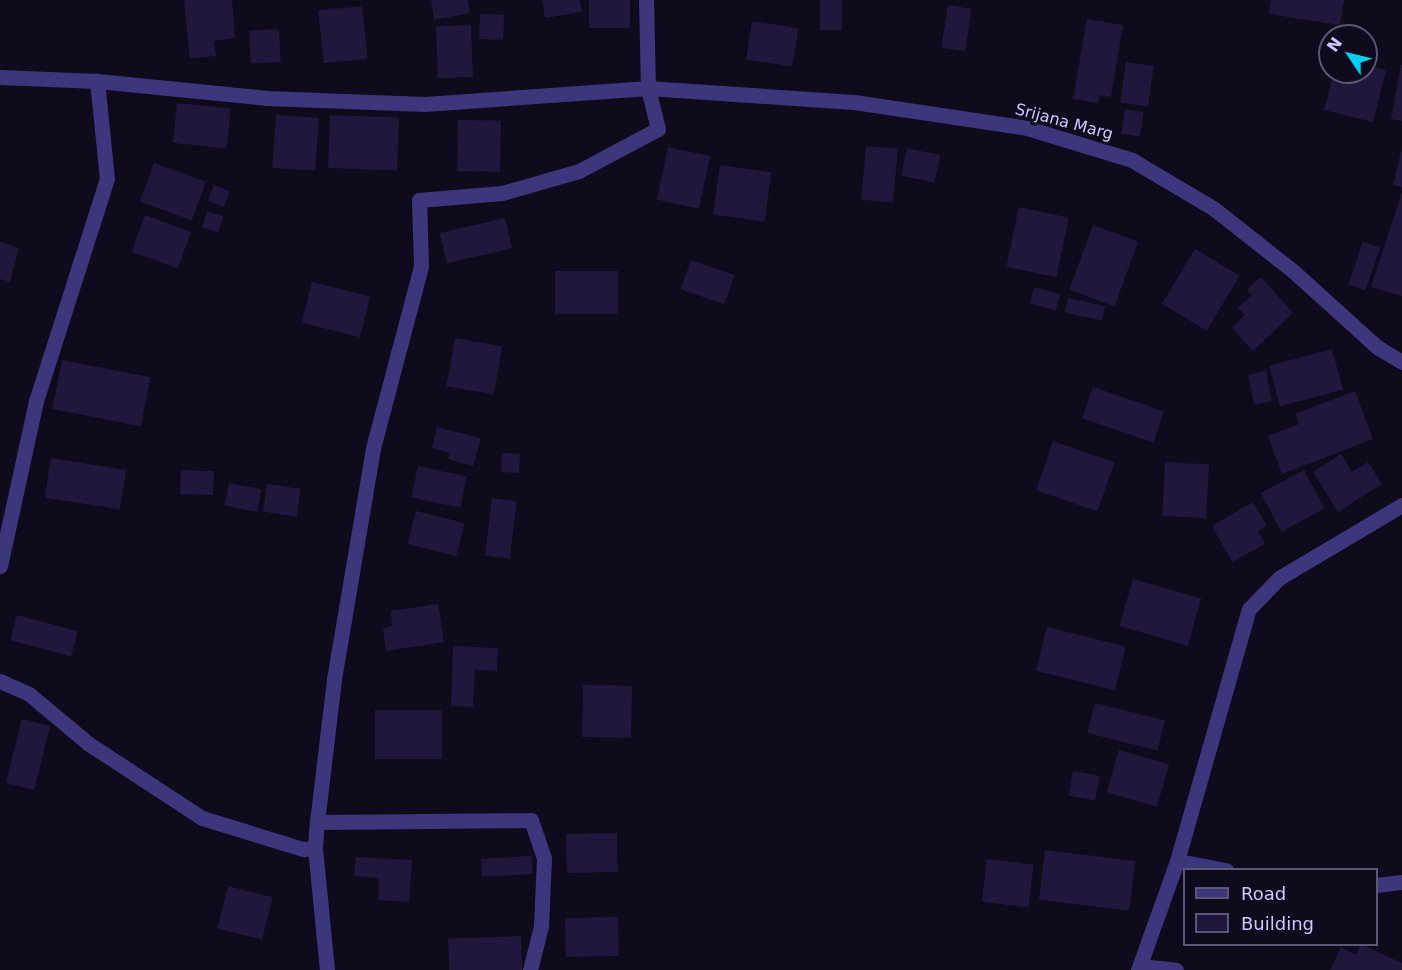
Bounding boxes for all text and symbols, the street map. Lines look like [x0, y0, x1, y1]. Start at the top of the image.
north arrow [1318, 24, 1378, 84]
text: N [1323, 34, 1346, 55]
street label: Srijana Marg [1013, 100, 1115, 144]
legend [1183, 868, 1378, 946]
text: Road [1241, 883, 1286, 904]
text: Building [1241, 913, 1314, 934]

